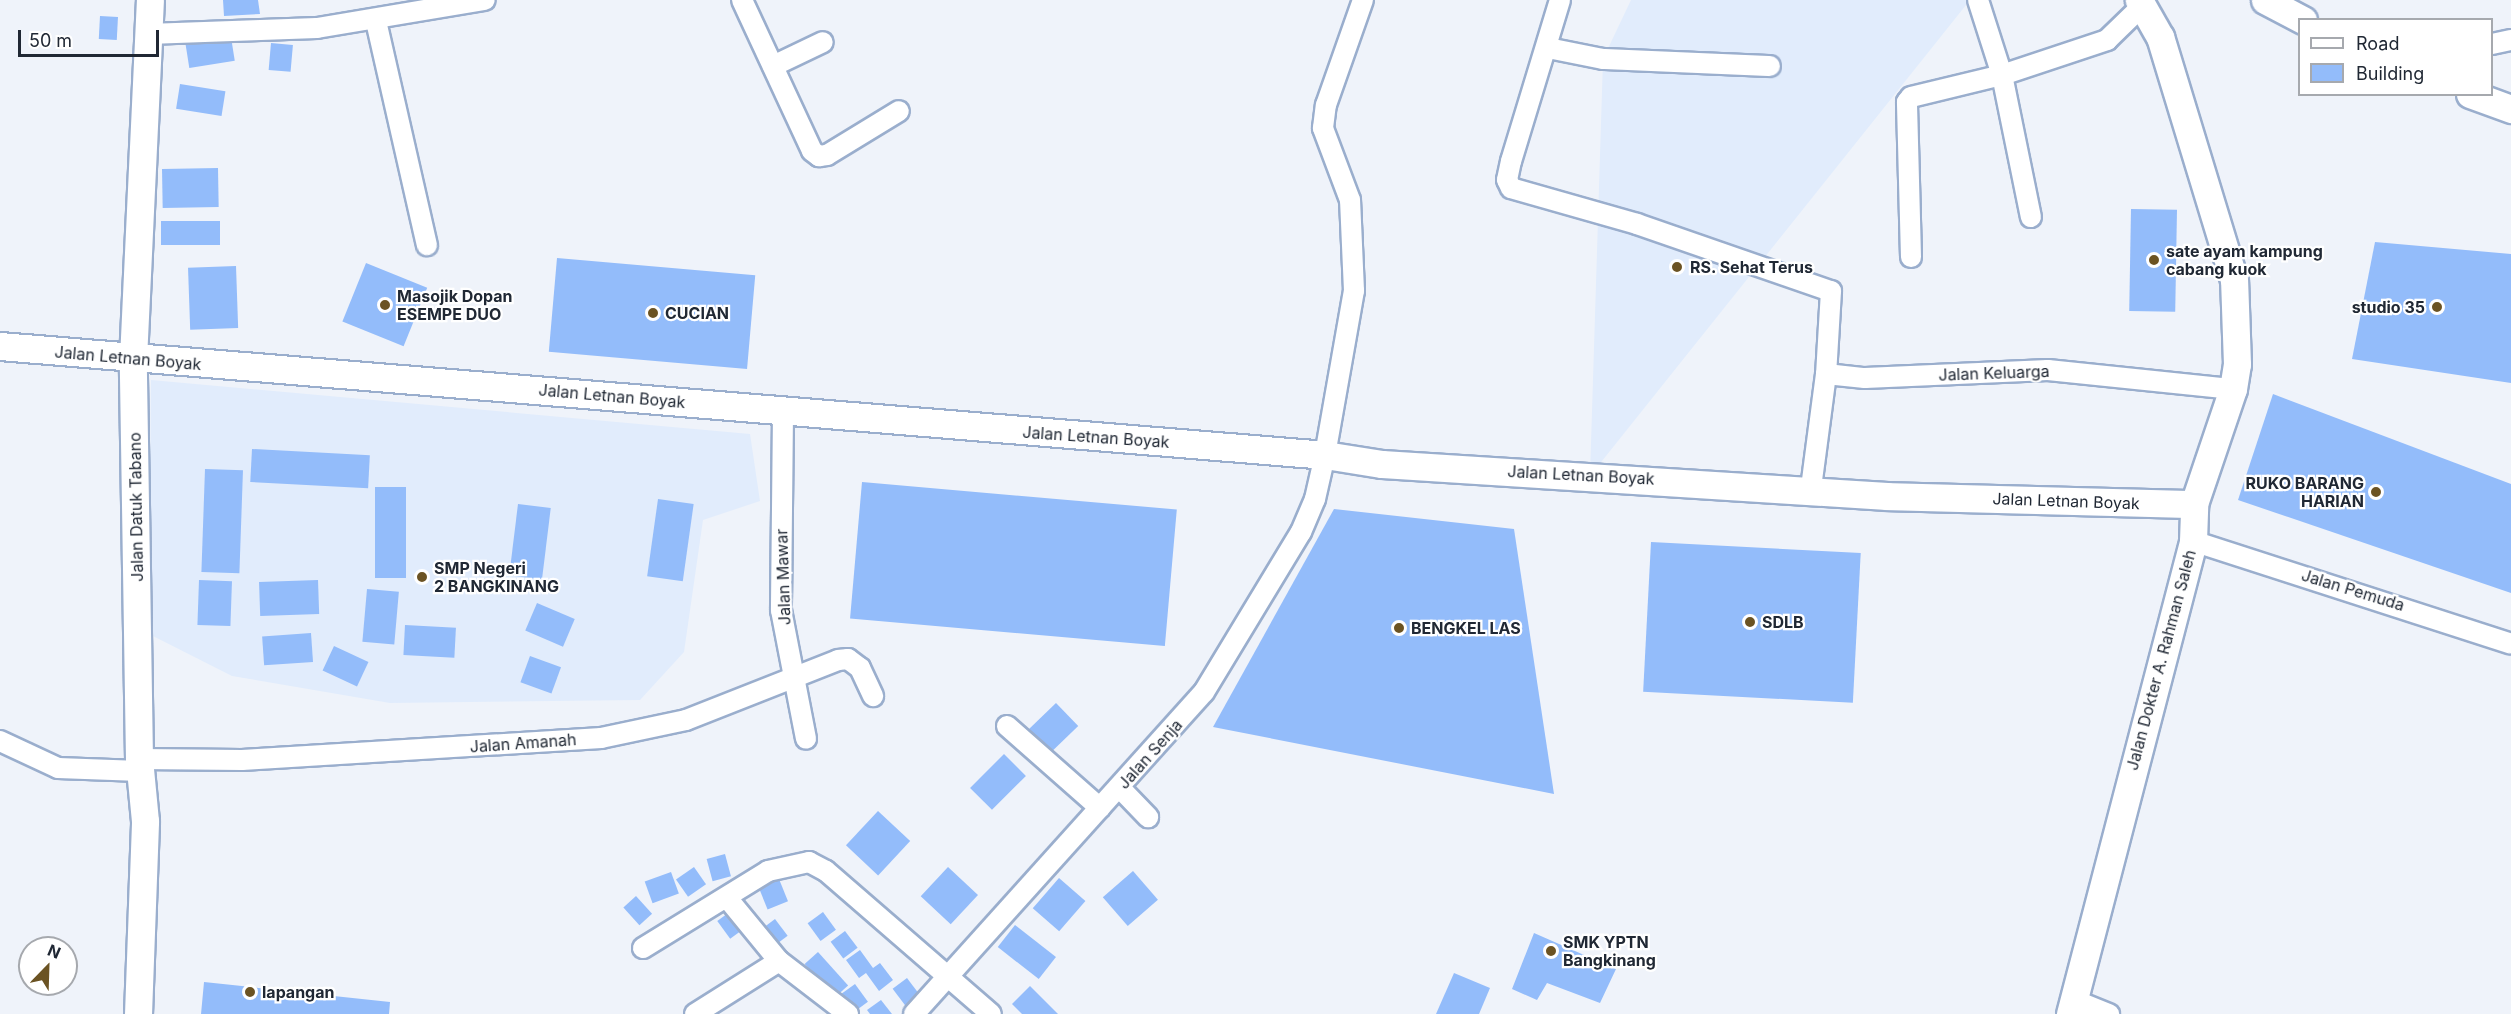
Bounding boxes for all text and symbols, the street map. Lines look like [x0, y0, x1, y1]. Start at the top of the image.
scale bar [21, 18, 162, 56]
legend [2298, 18, 2493, 96]
text: 50 m [29, 30, 72, 51]
text: Road [2356, 33, 2399, 54]
text: Building [2356, 63, 2424, 84]
place label: sate ayam kampung cabang kuok [2166, 241, 2323, 279]
marker: sate ayam kampung cabang kuok [2147, 253, 2161, 267]
place label: RS. Sehat Terus [1690, 257, 1813, 277]
marker: RS. Sehat Terus [1668, 258, 1686, 276]
place label: Masojik Dopan ESEMPE DUO [397, 286, 513, 324]
place label: studio 35 [2352, 297, 2425, 317]
marker: Masojik Dopan ESEMPE DUO [378, 298, 392, 312]
marker: studio 35 [2430, 300, 2444, 314]
place label: CUCIAN [665, 303, 729, 323]
marker: CUCIAN [646, 306, 660, 320]
street label: Jalan Letnan Boyak [54, 342, 202, 374]
street label: Jalan Keluarga [1938, 361, 2050, 385]
street label: Jalan Letnan Boyak [538, 380, 686, 412]
street label: Jalan Letnan Boyak [1022, 422, 1170, 452]
street label: Jalan Datuk Tabano [125, 432, 147, 582]
street label: Jalan Letnan Boyak [1507, 462, 1655, 488]
place label: RUKO BARANG HARIAN [2246, 473, 2364, 511]
marker: RUKO BARANG HARIAN [2369, 485, 2383, 499]
street label: Jalan Letnan Boyak [1992, 489, 2140, 513]
street label: Jalan Mawar [772, 528, 794, 626]
street label: Jalan Dokter A. Rahman Saleh [2122, 548, 2200, 772]
place label: SMP Negeri 2 BANGKINANG [434, 558, 559, 596]
street label: Jalan Pemuda [2299, 565, 2407, 615]
marker: SMP Negeri 2 BANGKINANG [415, 570, 429, 584]
place label: SDLB [1762, 612, 1804, 632]
marker: SDLB [1743, 615, 1757, 629]
place label: BENGKEL LAS [1411, 618, 1521, 638]
marker: BENGKEL LAS [1392, 621, 1406, 635]
street label: Jalan Senja [1114, 715, 1186, 793]
street label: Jalan Amanah [469, 730, 577, 756]
place label: SMK YPTN Bangkinang [1563, 932, 1656, 970]
north arrow [18, 936, 78, 996]
text: N [45, 940, 64, 963]
marker: SMK YPTN Bangkinang [1544, 944, 1558, 958]
place label: lapangan [262, 982, 334, 1002]
marker: lapangan [243, 985, 257, 999]

